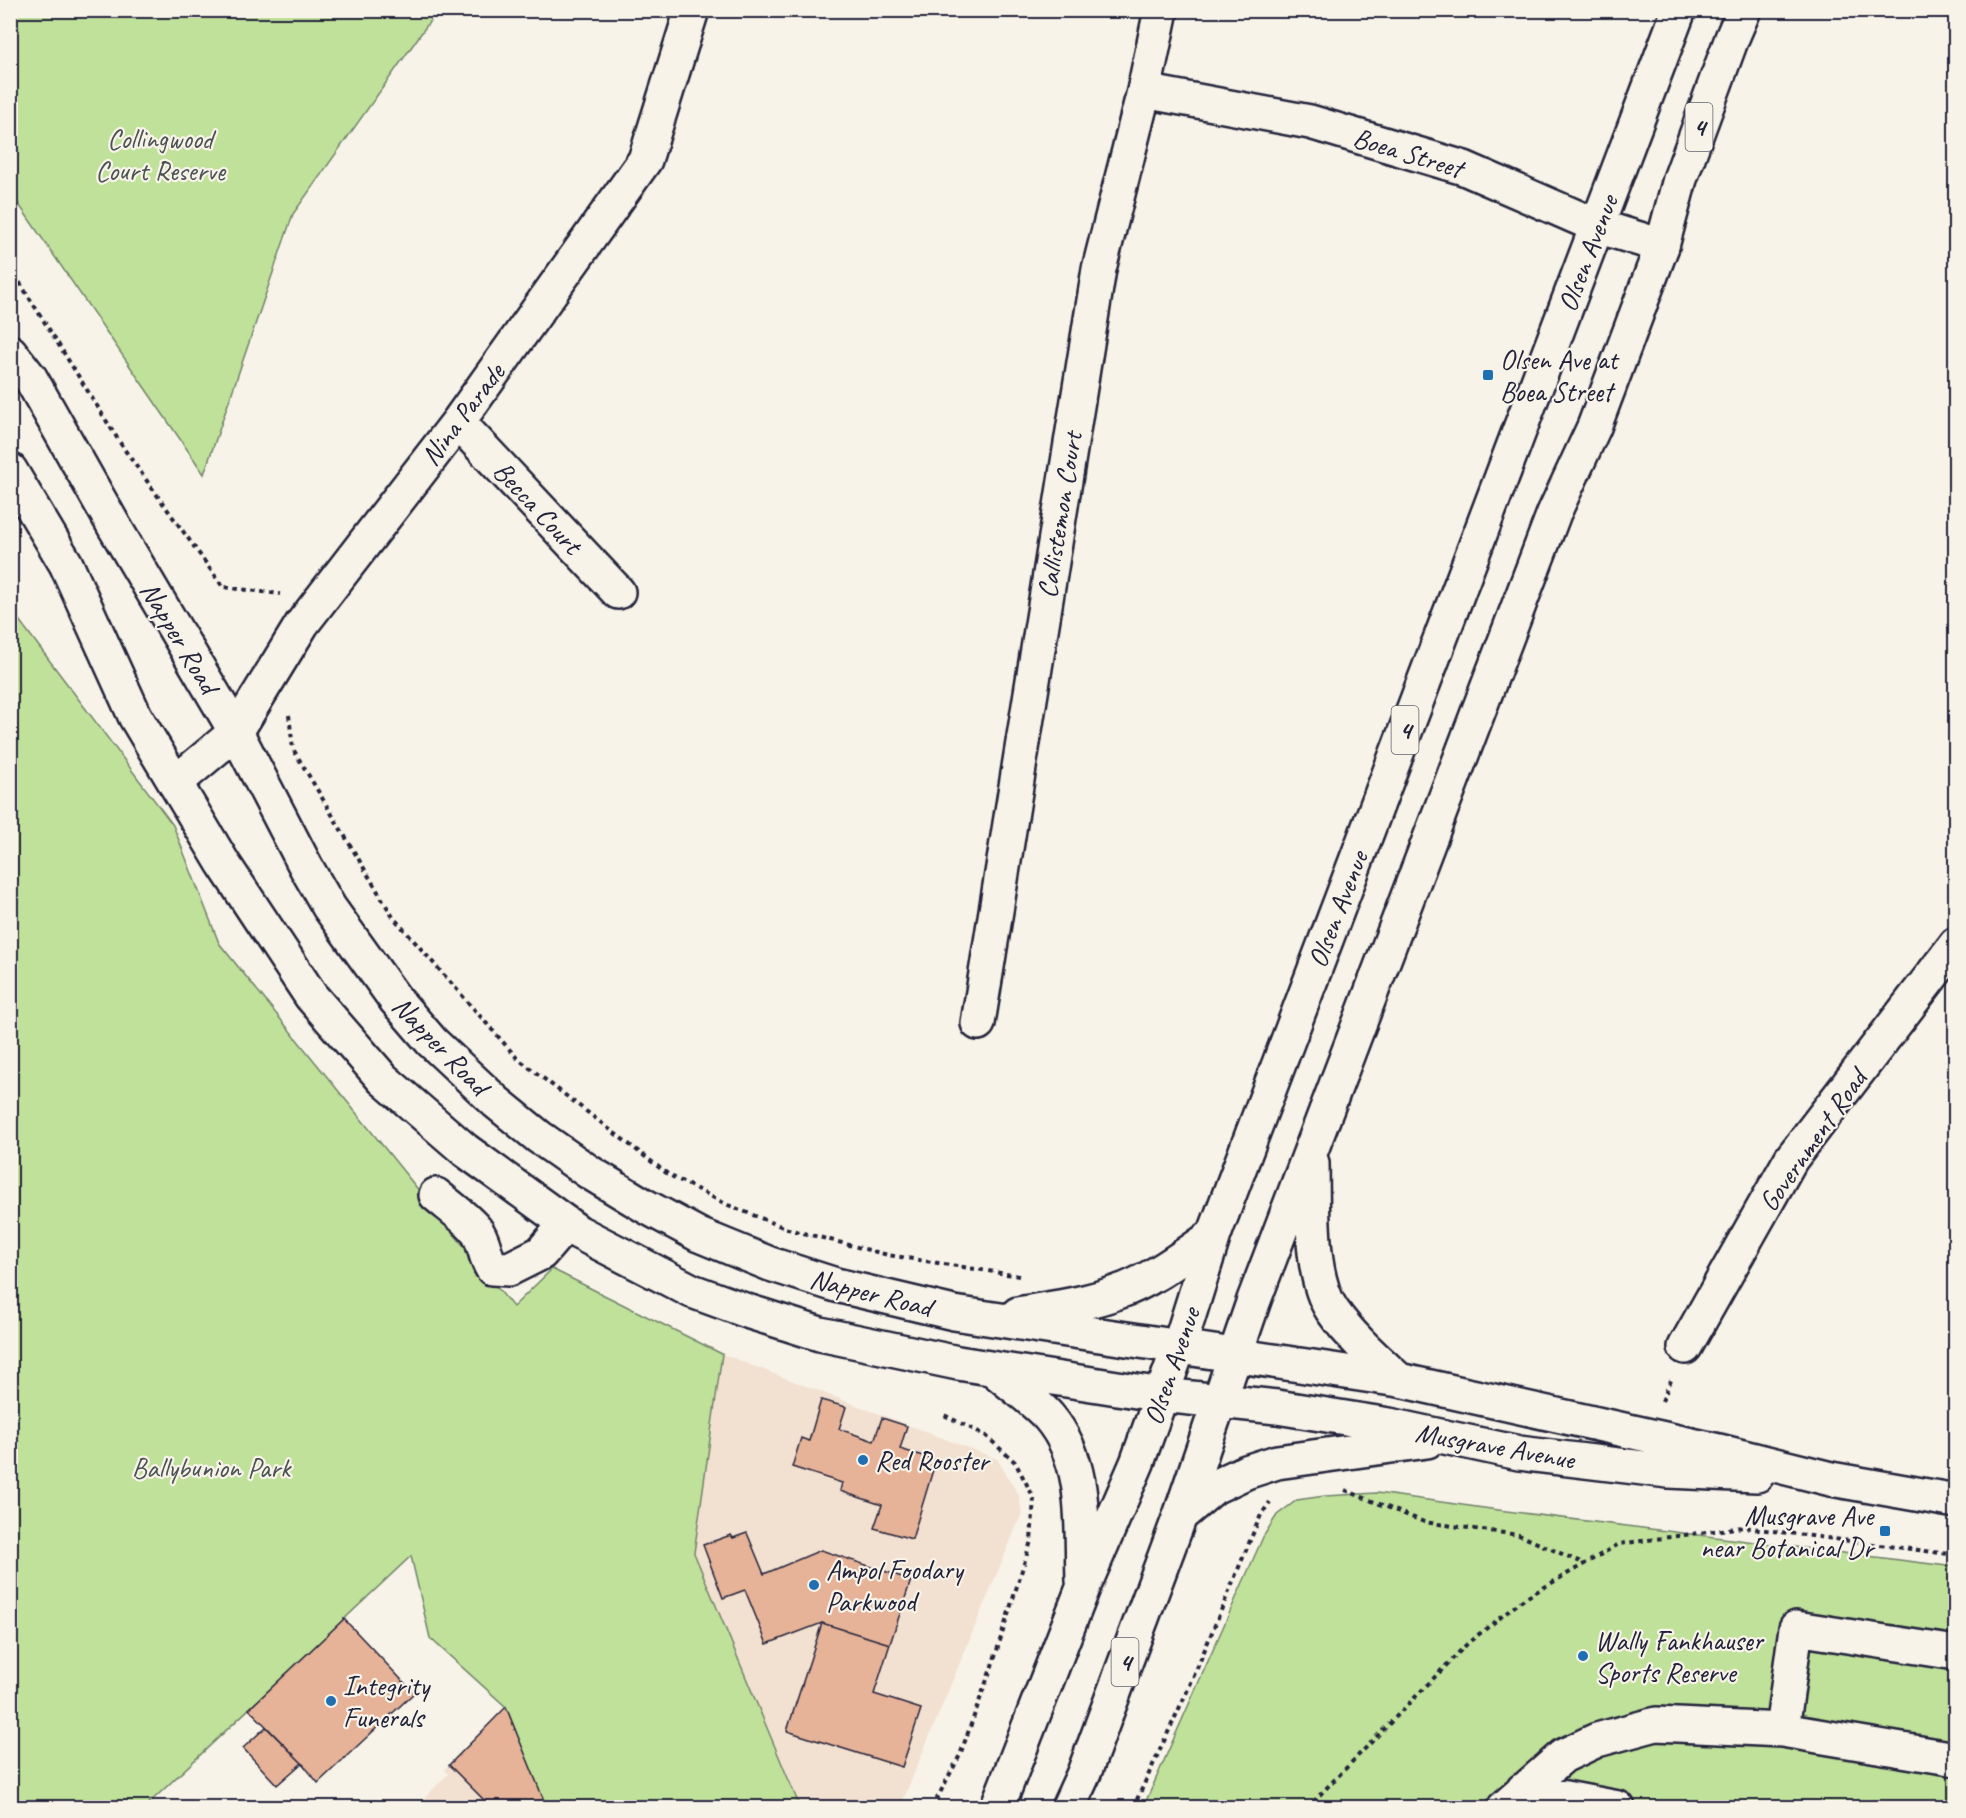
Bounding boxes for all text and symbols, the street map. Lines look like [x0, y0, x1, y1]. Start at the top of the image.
road number: 4 [1686, 103, 1712, 151]
street label: Boea Street [1349, 119, 1470, 187]
park label: Collingwood Court Reserve [95, 121, 227, 188]
street label: Olsen Avenue [1549, 188, 1626, 316]
place label: Olsen Ave at Boea Street [1500, 342, 1620, 409]
street label: Nina Parade [413, 355, 513, 472]
marker: Olsen Ave at Boea Street [1481, 368, 1495, 382]
street label: Callistemon Court [1029, 427, 1090, 600]
street label: Becca Court [486, 454, 591, 563]
street label: Napper Road [133, 575, 229, 703]
road number: 4 [1392, 706, 1418, 754]
street label: Olsen Avenue [1299, 844, 1376, 972]
street label: Napper Road [385, 989, 499, 1105]
street label: Government Road [1751, 1059, 1876, 1218]
street label: Napper Road [806, 1261, 939, 1325]
street label: Olsen Avenue [1135, 1301, 1208, 1429]
street label: Musgrave Avenue [1413, 1414, 1579, 1477]
place label: Red Rooster [875, 1443, 991, 1478]
park label: Ballybunion Park [132, 1450, 292, 1485]
marker: Red Rooster [856, 1453, 870, 1467]
place label: Musgrave Ave near Botanical Dr [1700, 1498, 1876, 1565]
marker: Musgrave Ave near Botanical Dr [1878, 1524, 1892, 1538]
place label: Ampol Foodary Parkwood [826, 1552, 965, 1619]
marker: Ampol Foodary Parkwood [807, 1578, 821, 1592]
place label: Wally Fankhauser Sports Reserve [1595, 1623, 1765, 1690]
road number: 4 [1112, 1638, 1138, 1686]
marker: Wally Fankhauser Sports Reserve [1576, 1649, 1590, 1663]
place label: Integrity Funerals [343, 1668, 431, 1735]
marker: Integrity Funerals [324, 1694, 338, 1708]

